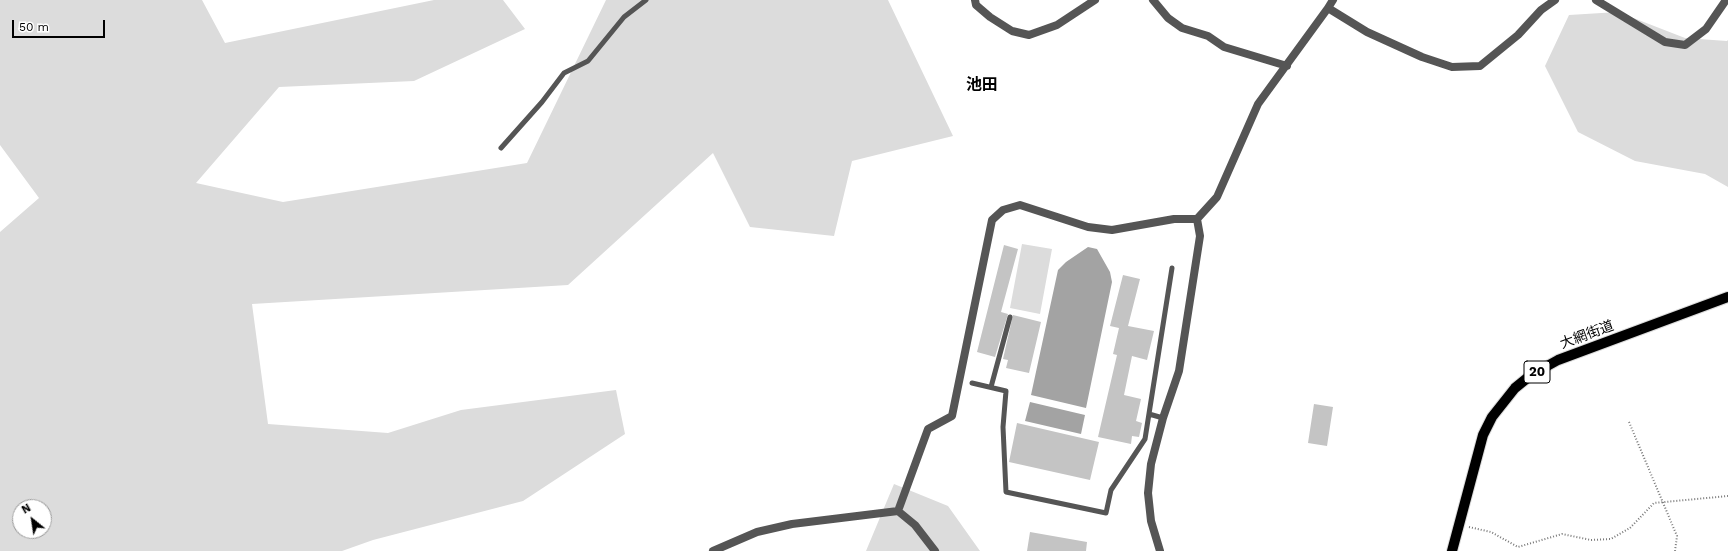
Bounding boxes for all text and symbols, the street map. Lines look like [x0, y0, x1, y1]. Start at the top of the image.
scale bar [14, 12, 107, 38]
text: 50 m [19, 20, 49, 34]
district label: 池田 [966, 75, 998, 95]
street label: 大網街道 [1558, 318, 1616, 352]
road number: 20 [1524, 361, 1550, 383]
north arrow [12, 499, 52, 539]
text: N [19, 501, 33, 517]

